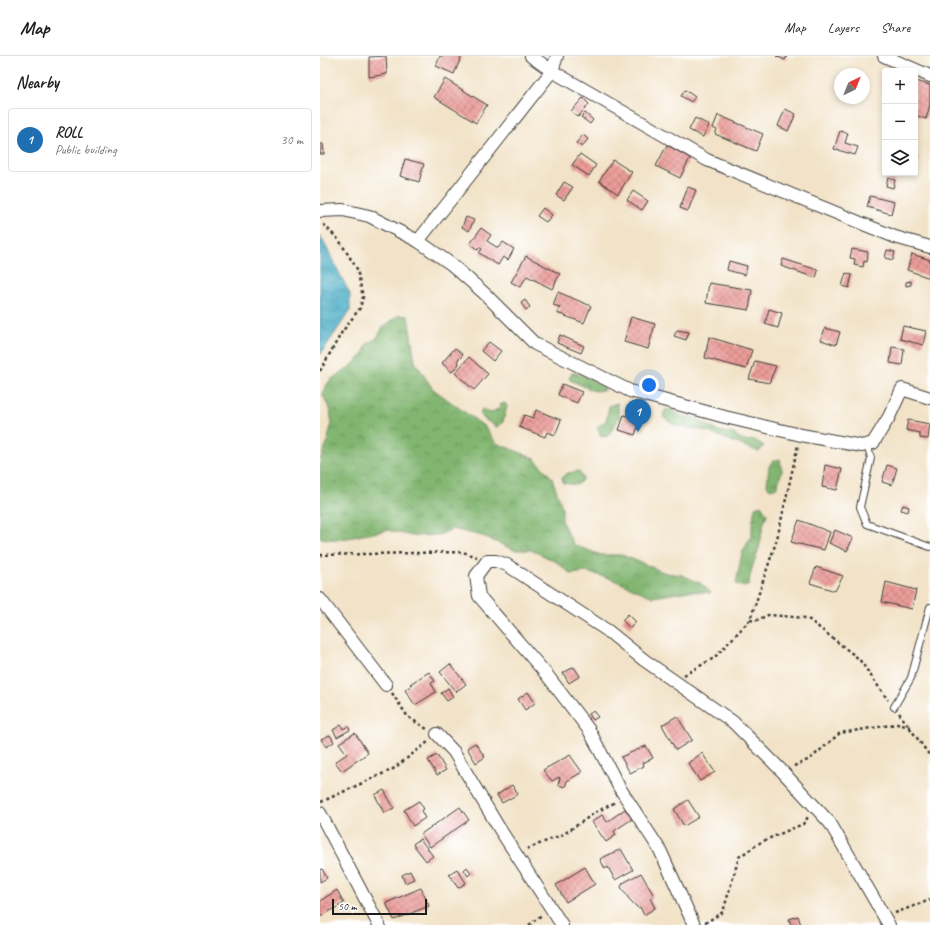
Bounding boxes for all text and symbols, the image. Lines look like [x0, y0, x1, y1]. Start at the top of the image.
text: Map [20, 16, 50, 40]
text: Map [784, 19, 806, 36]
text: Layers [828, 19, 859, 36]
text: Share [881, 19, 910, 36]
north arrow [834, 68, 870, 104]
map controls [882, 68, 918, 176]
button: + [882, 68, 918, 104]
text: Nearby [16, 72, 59, 93]
button: − [882, 104, 918, 140]
text: ROLL [55, 123, 83, 142]
text: 1 [27, 132, 33, 148]
text: 30 m [281, 132, 303, 148]
button: layers [882, 140, 918, 176]
text: Public building [55, 142, 117, 158]
your location [639, 375, 659, 395]
pin: 1 [625, 399, 651, 432]
scale bar [332, 897, 427, 916]
text: 50 m [338, 899, 357, 913]

